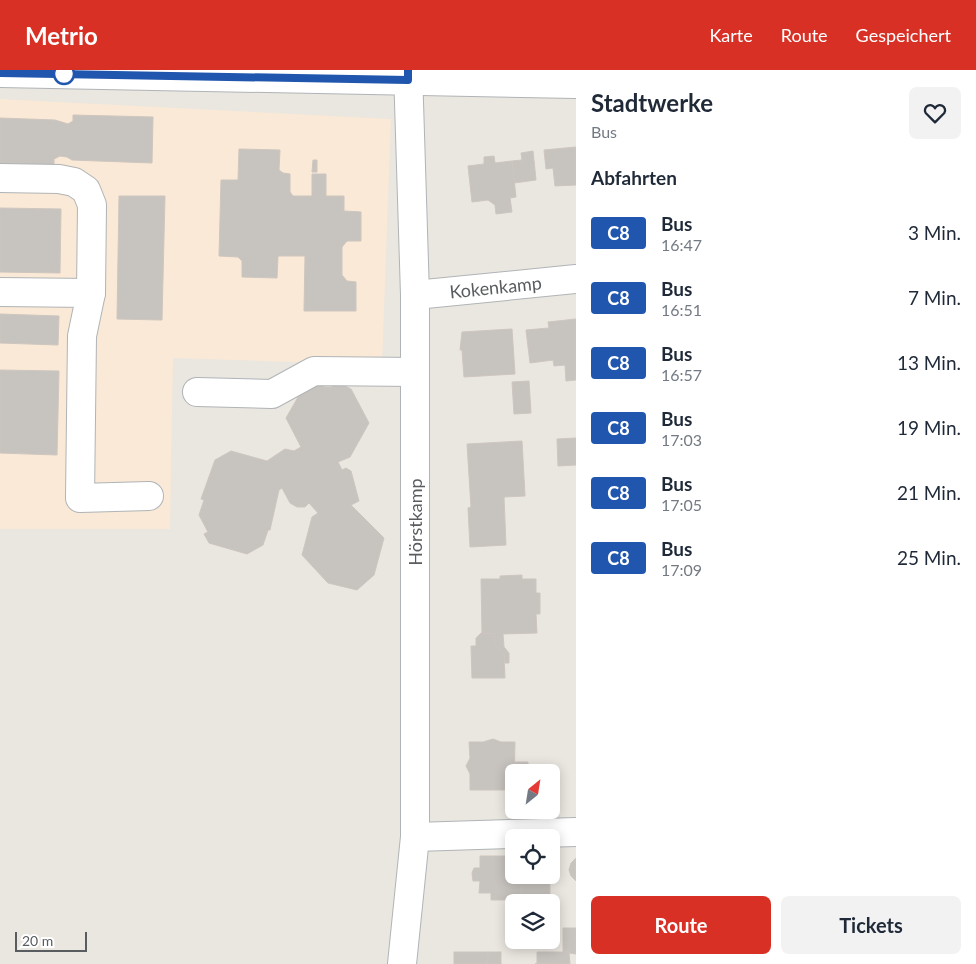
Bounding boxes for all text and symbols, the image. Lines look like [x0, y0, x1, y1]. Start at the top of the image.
text: Metrio [25, 21, 98, 50]
text: Karte [709, 24, 753, 46]
text: Route [781, 24, 828, 46]
text: Gespeichert [856, 24, 951, 46]
unlabelled marker [53, 63, 75, 85]
button: heart [909, 87, 961, 139]
text: Stadtwerke [591, 88, 713, 117]
text: Bus [591, 122, 617, 141]
text: Abfahrten [591, 166, 677, 189]
text: Bus [661, 212, 692, 235]
text: 3 Min. [908, 221, 961, 244]
text: C8 [607, 222, 630, 244]
text: 16:47 [661, 235, 702, 254]
street label: Kokenkamp [448, 271, 543, 303]
text: Bus [661, 277, 692, 300]
text: 7 Min. [908, 286, 961, 309]
text: C8 [607, 287, 630, 309]
text: 16:51 [661, 300, 702, 319]
text: Bus [661, 342, 692, 365]
text: 13 Min. [897, 351, 961, 374]
text: C8 [607, 352, 630, 374]
text: 16:57 [661, 365, 702, 384]
text: Bus [661, 407, 692, 430]
text: 19 Min. [897, 416, 961, 439]
text: C8 [607, 417, 630, 439]
text: 17:03 [661, 430, 702, 449]
text: Bus [661, 472, 692, 495]
street label: Hörstkamp [404, 478, 426, 566]
text: 21 Min. [897, 481, 961, 504]
text: C8 [607, 482, 630, 504]
text: 17:05 [661, 495, 702, 514]
text: Bus [661, 537, 692, 560]
text: 25 Min. [897, 546, 961, 569]
text: C8 [607, 547, 630, 569]
text: 17:09 [661, 560, 702, 579]
north arrow [505, 764, 560, 819]
map controls [505, 764, 560, 949]
button: locate [505, 829, 560, 884]
button: layers [505, 894, 560, 949]
button: Route [591, 896, 771, 954]
button: Tickets [781, 896, 961, 954]
scale bar [15, 929, 88, 952]
text: 20 m [22, 932, 53, 949]

